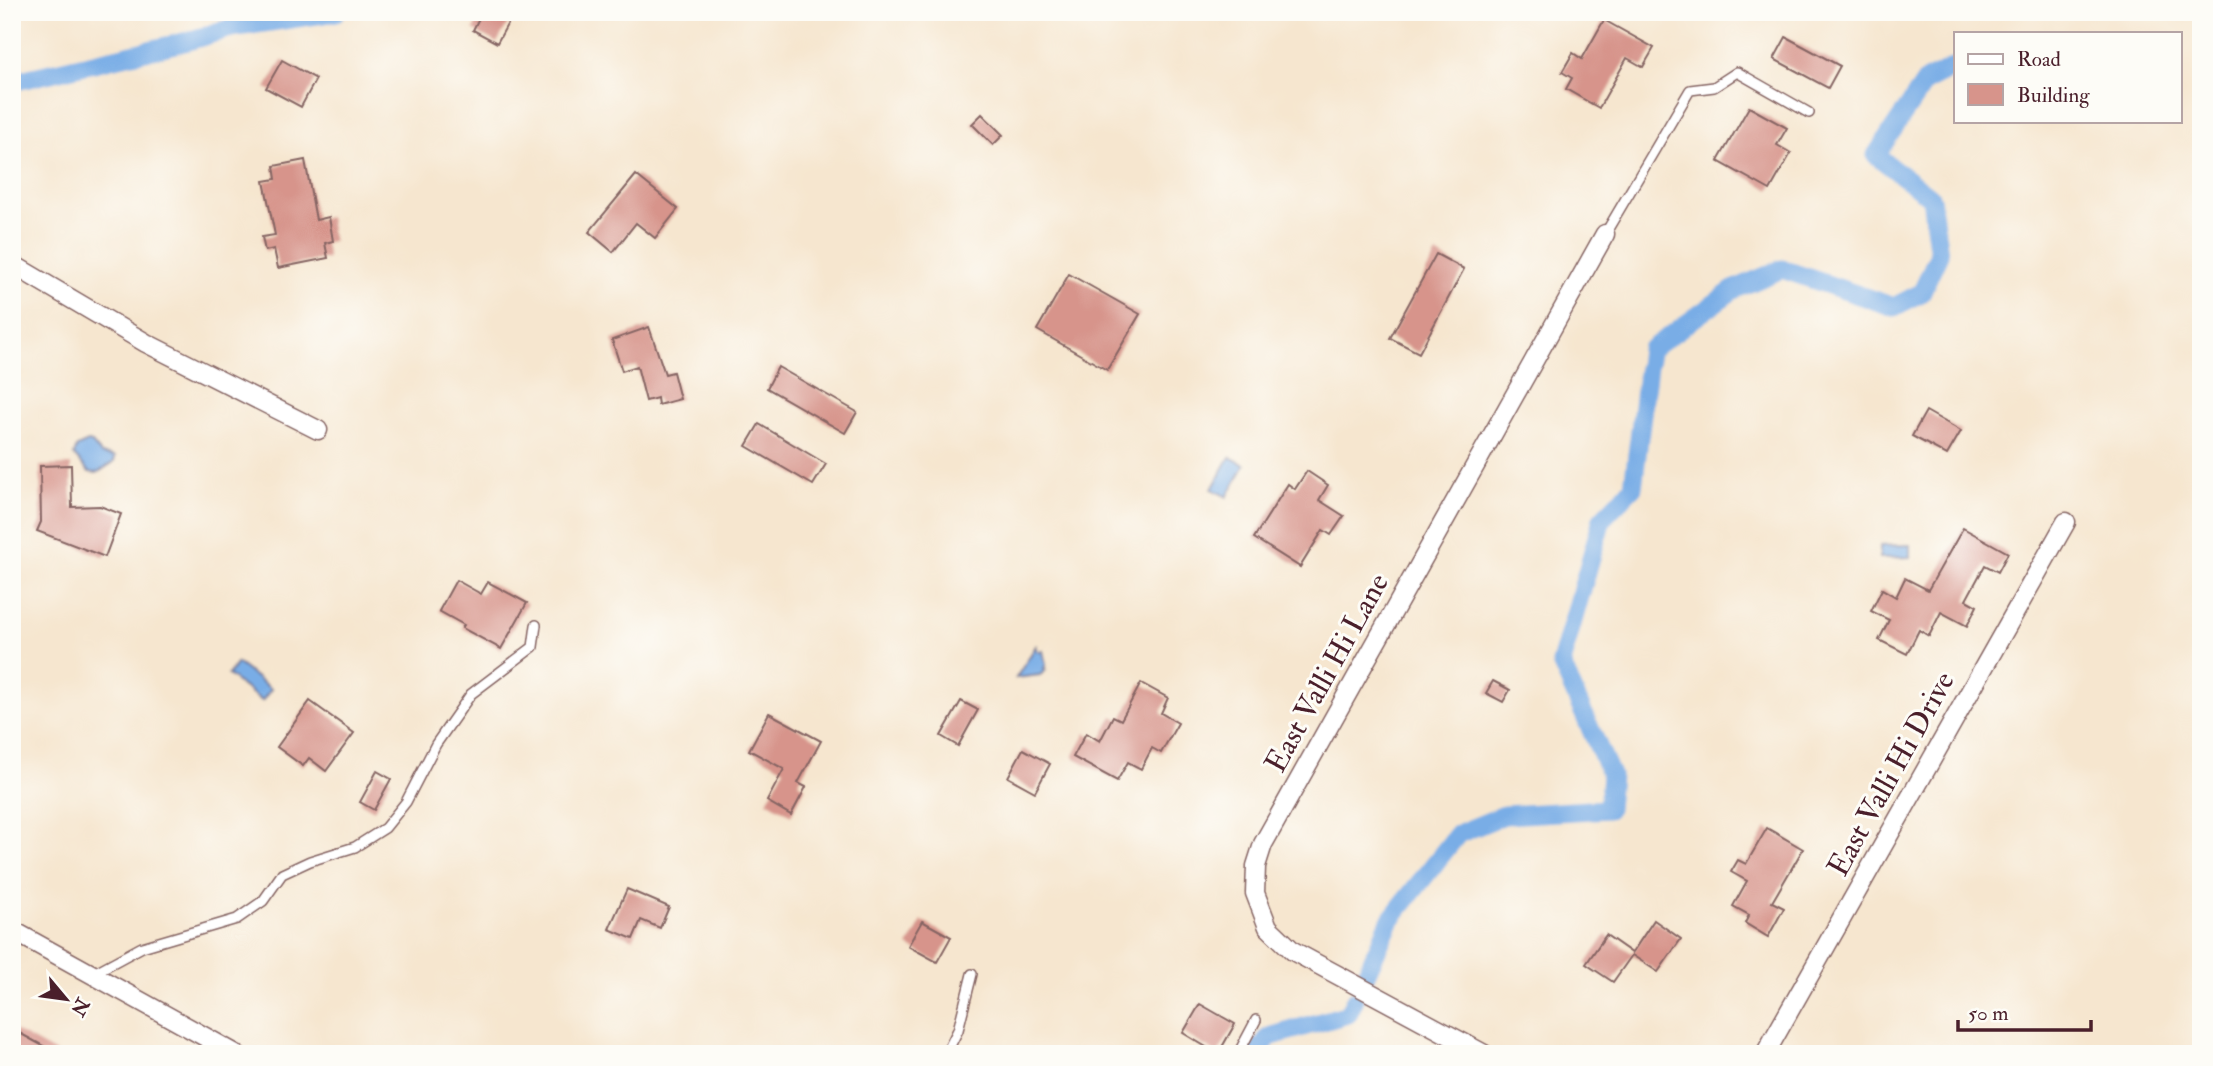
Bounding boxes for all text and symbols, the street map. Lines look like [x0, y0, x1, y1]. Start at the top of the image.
legend [1954, 32, 2182, 122]
text: Road [2017, 46, 2062, 73]
text: Building [2017, 82, 2090, 109]
street label: East Valli Hi Lane [1257, 567, 1397, 779]
street label: East Valli Hi Drive [1819, 665, 1963, 883]
north arrow [32, 964, 102, 1034]
scale bar [1958, 989, 2090, 1033]
text: N [65, 993, 95, 1021]
text: 50 m [1968, 1000, 2009, 1027]

